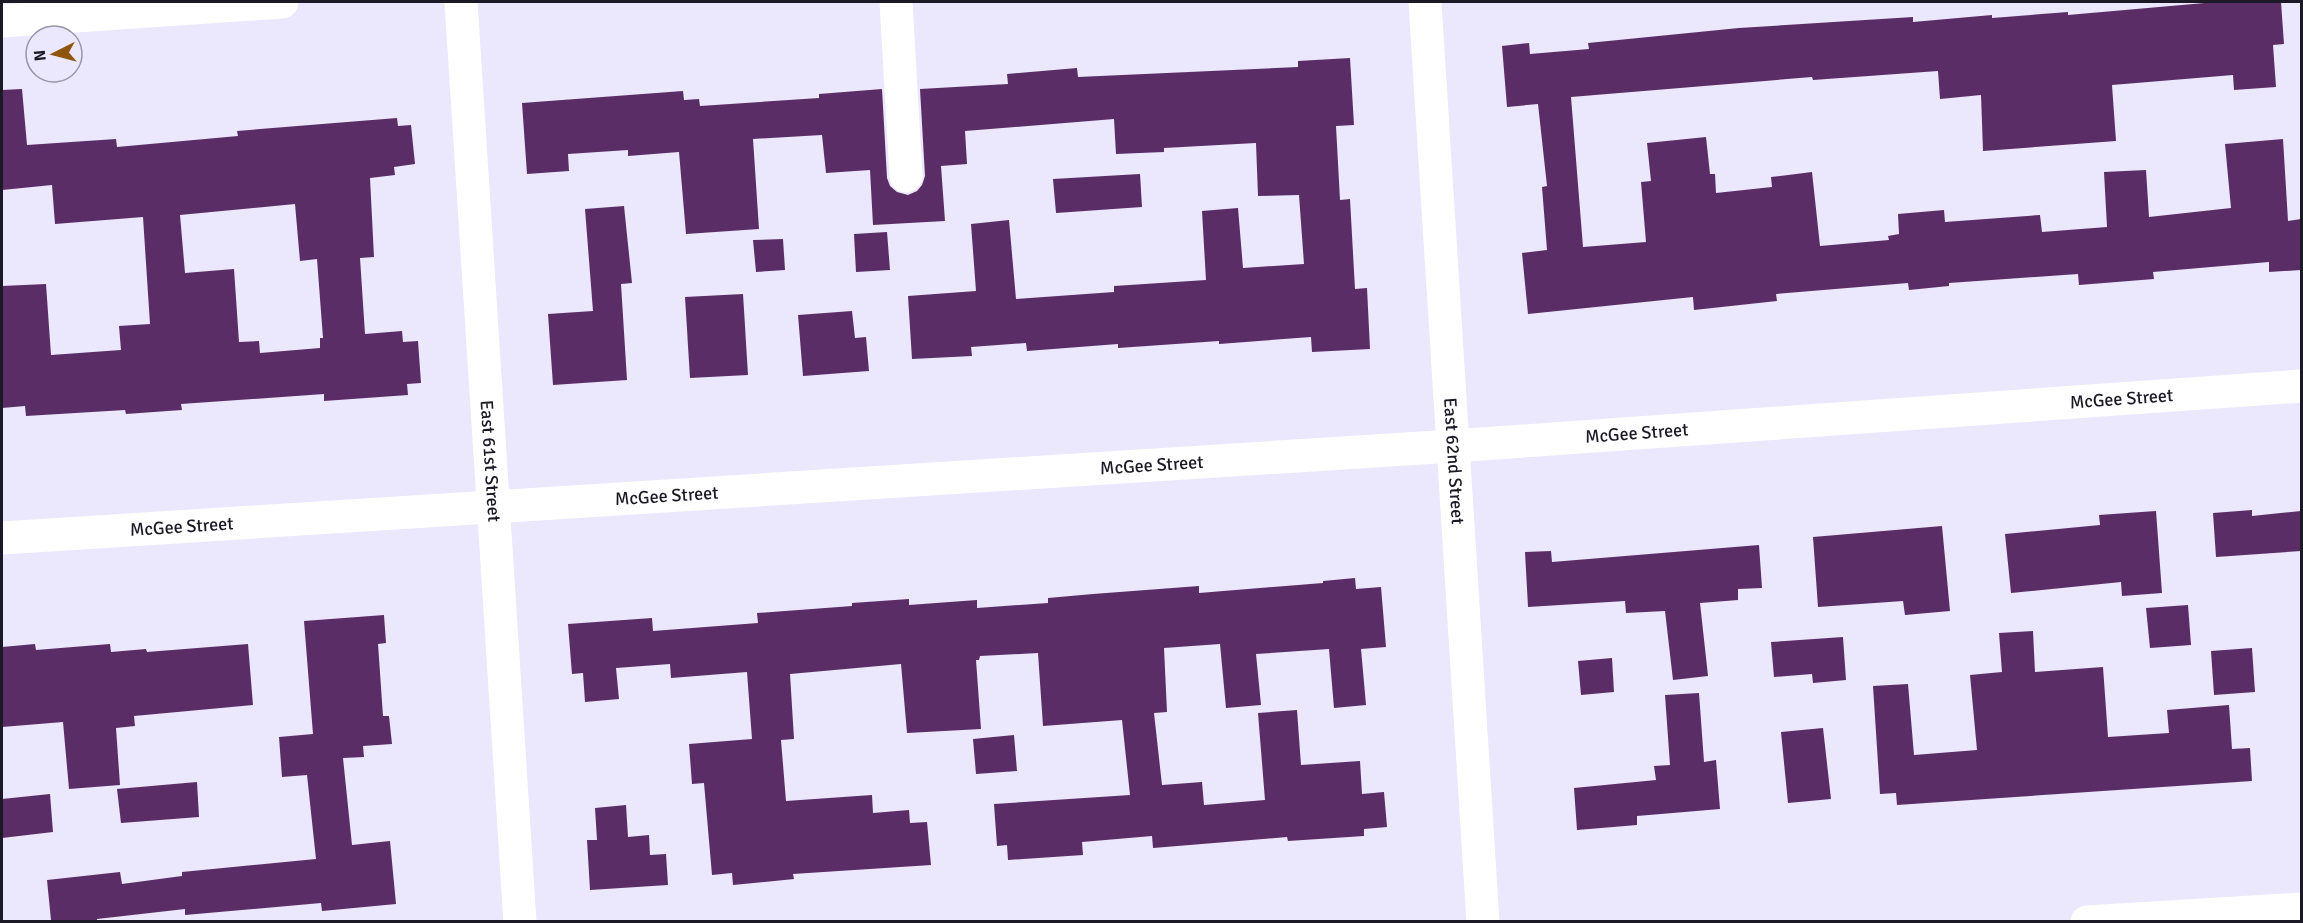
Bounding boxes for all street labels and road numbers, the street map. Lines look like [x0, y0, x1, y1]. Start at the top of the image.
street label: McGee Street [2069, 384, 2174, 413]
street label: East 62nd Street [1439, 397, 1469, 525]
street label: East 61st Street [476, 399, 505, 523]
street label: McGee Street [1584, 418, 1689, 448]
street label: McGee Street [1099, 451, 1204, 479]
street label: McGee Street [614, 482, 719, 510]
street label: McGee Street [129, 512, 234, 541]

